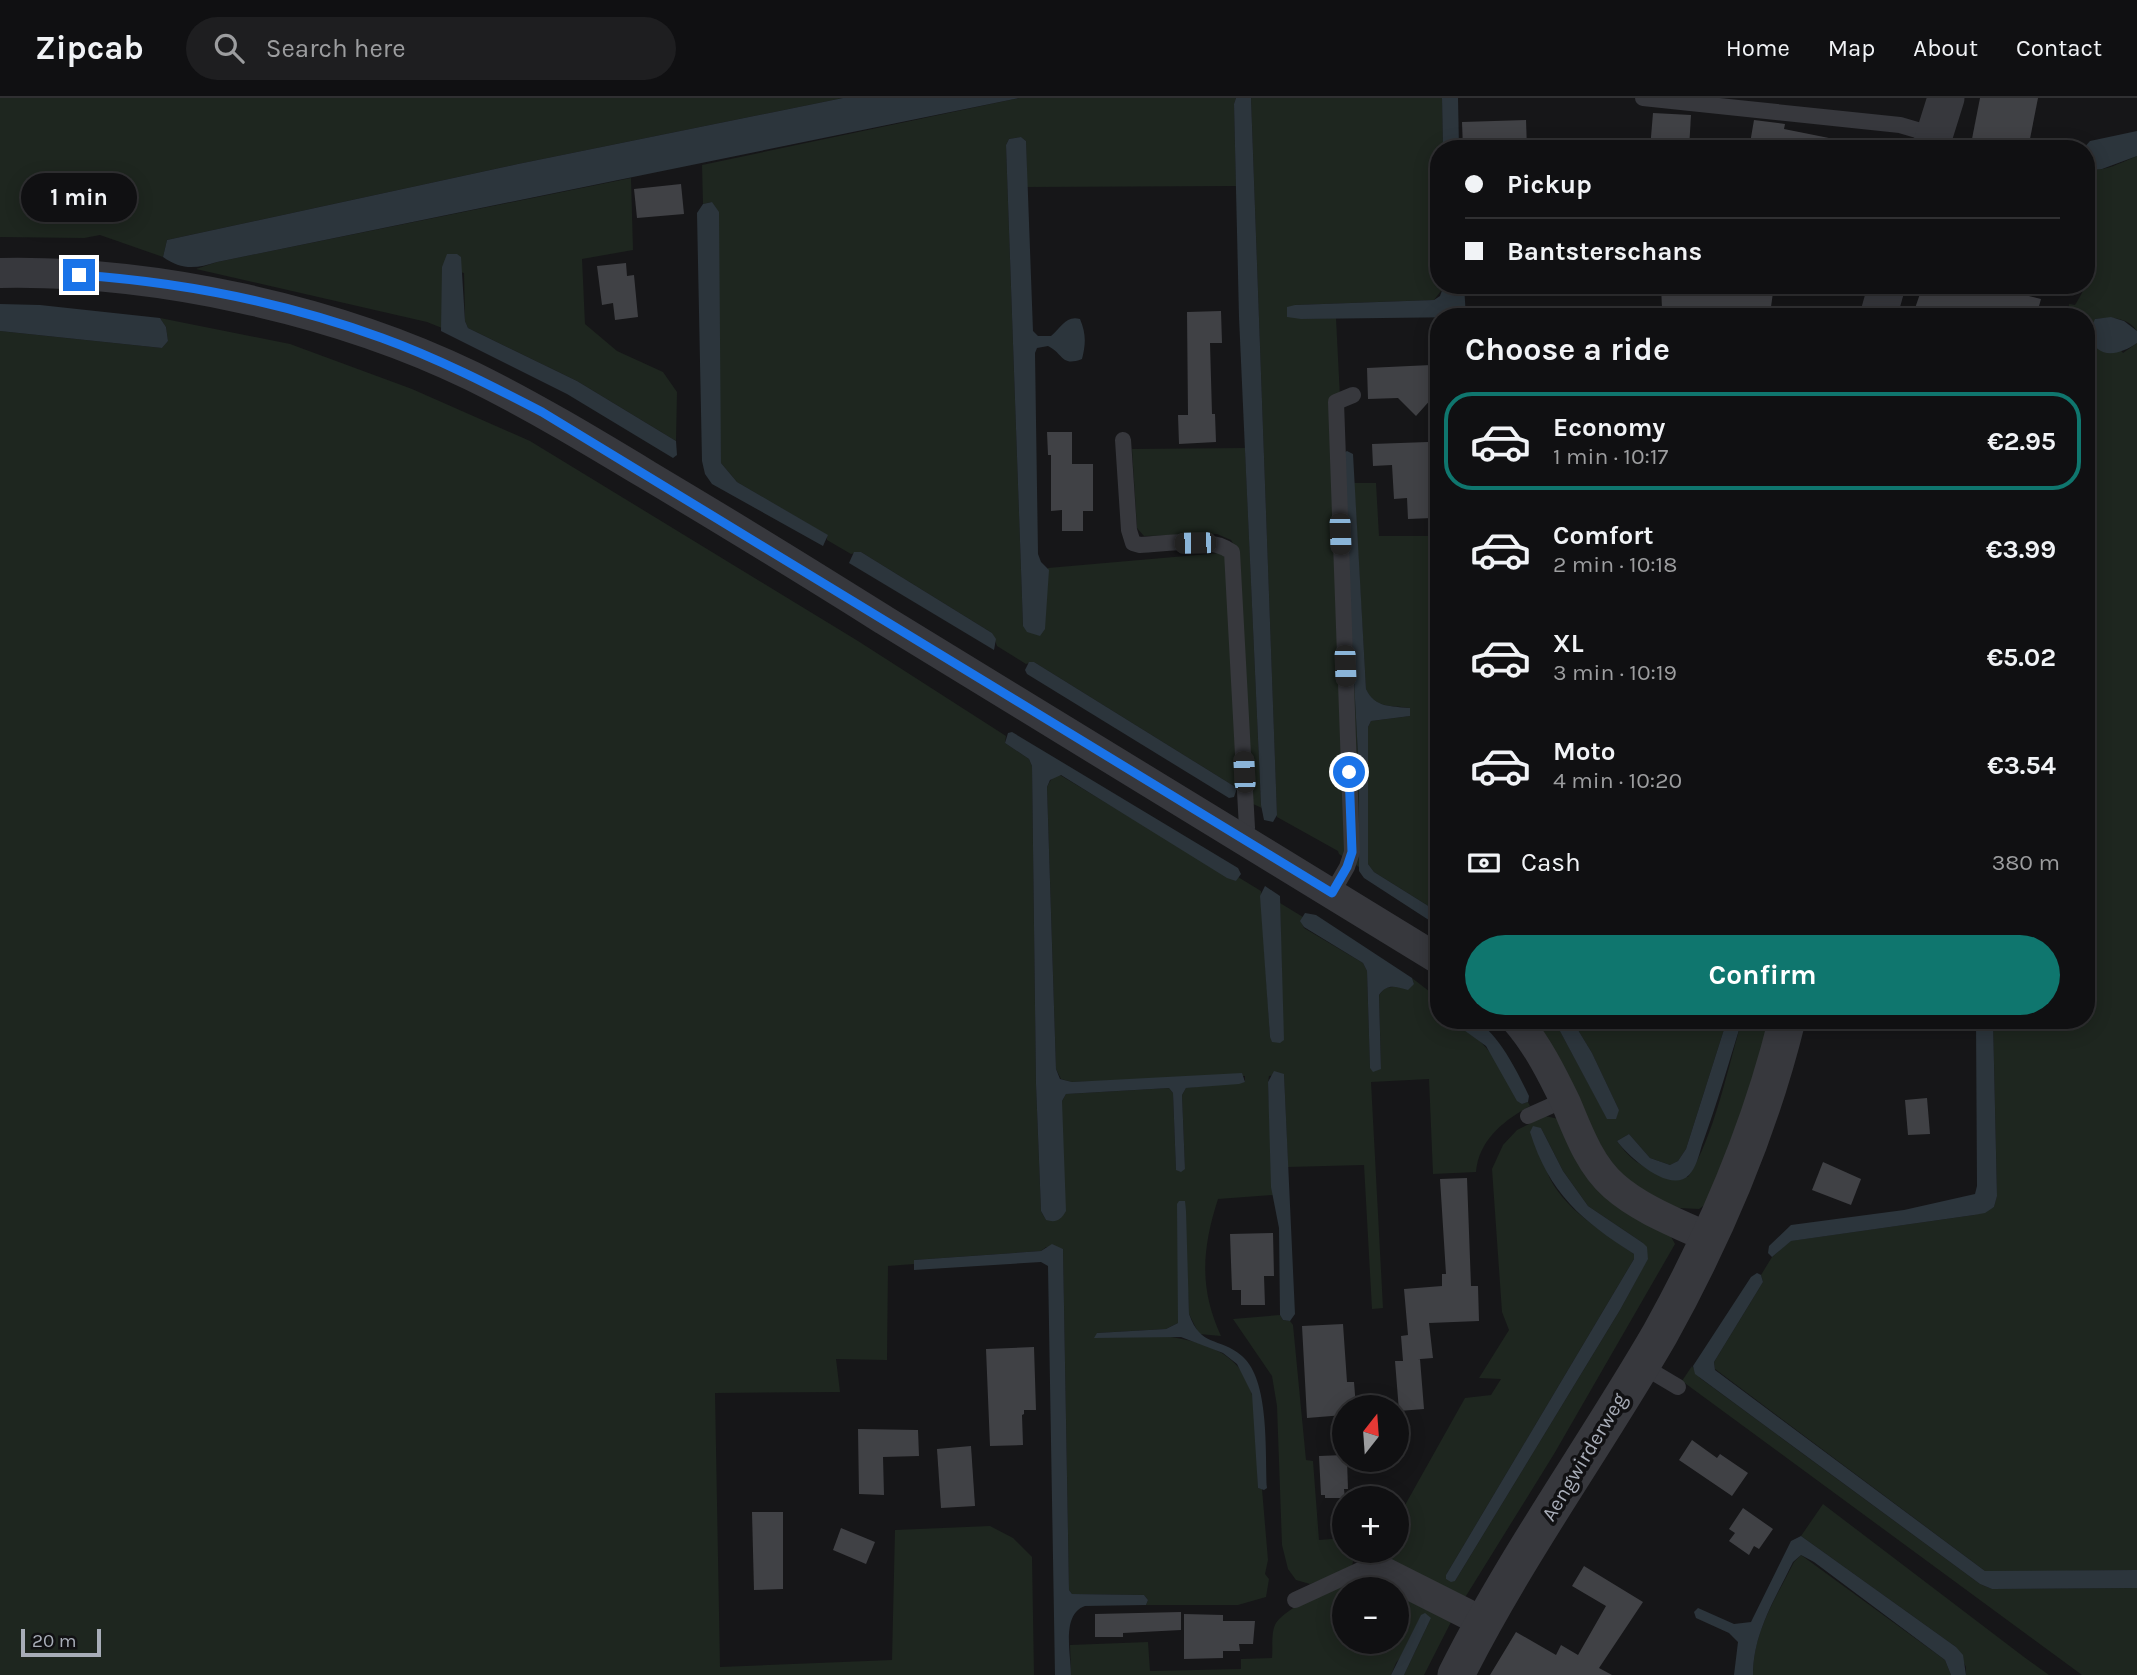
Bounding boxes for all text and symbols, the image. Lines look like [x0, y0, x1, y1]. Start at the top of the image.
search box [186, 17, 676, 80]
text: Zipcab [35, 29, 144, 67]
icon: search [210, 29, 248, 67]
text: Search here [266, 33, 406, 64]
text: Home [1726, 34, 1790, 62]
text: Map [1828, 34, 1875, 62]
text: About [1913, 34, 1978, 62]
text: Contact [2016, 34, 2102, 62]
text: Pickup [1507, 169, 1592, 200]
callout: 1 min [21, 174, 137, 222]
text: 1 min [50, 184, 108, 211]
text: Bantsterschans [1507, 236, 1702, 267]
route end [63, 259, 95, 291]
text: Choose a ride [1465, 331, 1670, 368]
icon: car [1469, 410, 1532, 473]
text: Economy [1553, 412, 1665, 443]
text: €2.95 [1987, 426, 2056, 457]
text: 1 min · 10:17 [1553, 443, 1668, 470]
car [1329, 513, 1352, 555]
icon: car [1469, 518, 1532, 581]
text: Comfort [1553, 520, 1654, 551]
car [1174, 532, 1217, 554]
text: €3.99 [1986, 534, 2056, 565]
text: 2 min · 10:18 [1553, 551, 1677, 578]
icon: car [1469, 626, 1532, 689]
text: XL [1553, 628, 1584, 659]
text: €5.02 [1987, 642, 2056, 673]
car [1334, 645, 1357, 687]
text: 3 min · 10:19 [1553, 659, 1677, 686]
icon: car [1469, 734, 1532, 797]
text: Moto [1553, 736, 1615, 767]
car [1233, 750, 1256, 794]
text: €3.54 [1987, 750, 2056, 781]
route start [1333, 756, 1365, 788]
text: 4 min · 10:20 [1553, 767, 1682, 794]
icon: cash [1465, 844, 1503, 882]
text: Cash [1521, 847, 1581, 878]
text: 380 m [1992, 849, 2060, 876]
button: Confirm [1465, 935, 2060, 1015]
street label: Aengwirderweg [1536, 1389, 1632, 1525]
north arrow [1332, 1395, 1409, 1472]
map controls [1332, 1395, 1409, 1654]
button: + [1332, 1486, 1409, 1563]
button: − [1332, 1577, 1409, 1654]
scale bar [21, 1626, 102, 1658]
text: 20 m [32, 1630, 77, 1652]

